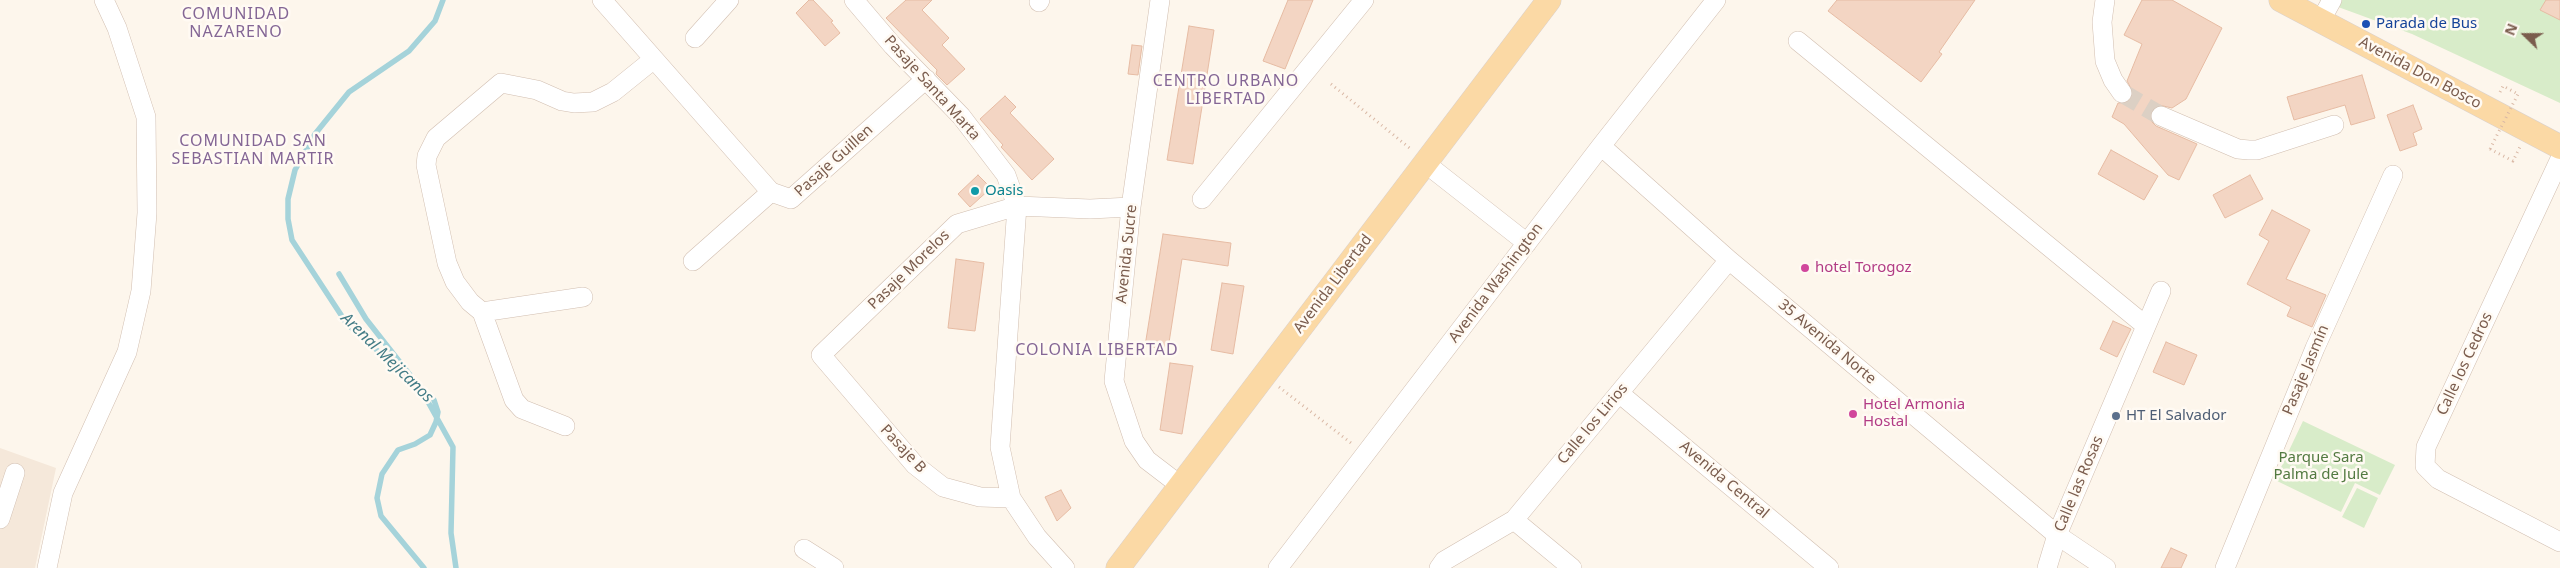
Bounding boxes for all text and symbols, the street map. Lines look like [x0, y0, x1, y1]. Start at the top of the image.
district label: COMUNIDAD NAZARENO [181, 4, 291, 42]
north arrow [2500, 10, 2550, 60]
place label: Parada de Bus [2376, 15, 2477, 33]
marker: Parada de Bus [2360, 18, 2372, 30]
text: N [2500, 20, 2522, 38]
street label: Pasaje Santa Marta [880, 32, 984, 144]
street label: Avenida Don Bosco [2356, 33, 2484, 113]
district label: CENTRO URBANO LIBERTAD [1151, 71, 1301, 109]
street label: Pasaje Guillen [791, 121, 877, 201]
district label: COMUNIDAD SAN SEBASTIAN MARTIR [170, 131, 336, 169]
place label: Oasis [985, 182, 1023, 200]
marker: Oasis [969, 185, 981, 197]
street label: Avenida Sucre [1113, 204, 1141, 304]
street label: Avenida Washington [1445, 220, 1547, 346]
street label: Pasaje Morelos [864, 227, 954, 313]
street label: Avenida Libertad [1290, 231, 1376, 337]
place label: hotel Torogoz [1815, 259, 1912, 277]
marker: hotel Torogoz [1799, 262, 1811, 274]
street label: 35 Avenida Norte [1775, 296, 1879, 388]
water label: Arenal Mejicanos [337, 309, 437, 407]
street label: Calle los Cedros [2433, 310, 2497, 418]
street label: Pasaje Jasmín [2279, 322, 2333, 418]
district label: COLONIA LIBERTAD [1013, 340, 1181, 360]
street label: Calle los Lirios [1554, 380, 1632, 468]
place label: Hotel Armonia Hostal [1863, 396, 1965, 431]
place label: HT El Salvador [2126, 407, 2227, 425]
marker: Hotel Armonia Hostal [1847, 408, 1859, 420]
marker: HT El Salvador [2110, 410, 2122, 422]
street label: Pasaje B [876, 421, 930, 477]
street label: Calle las Rosas [2051, 433, 2107, 535]
street label: Avenida Central [1676, 437, 1772, 523]
park label: Parque Sara Palma de Jule [2274, 449, 2368, 484]

